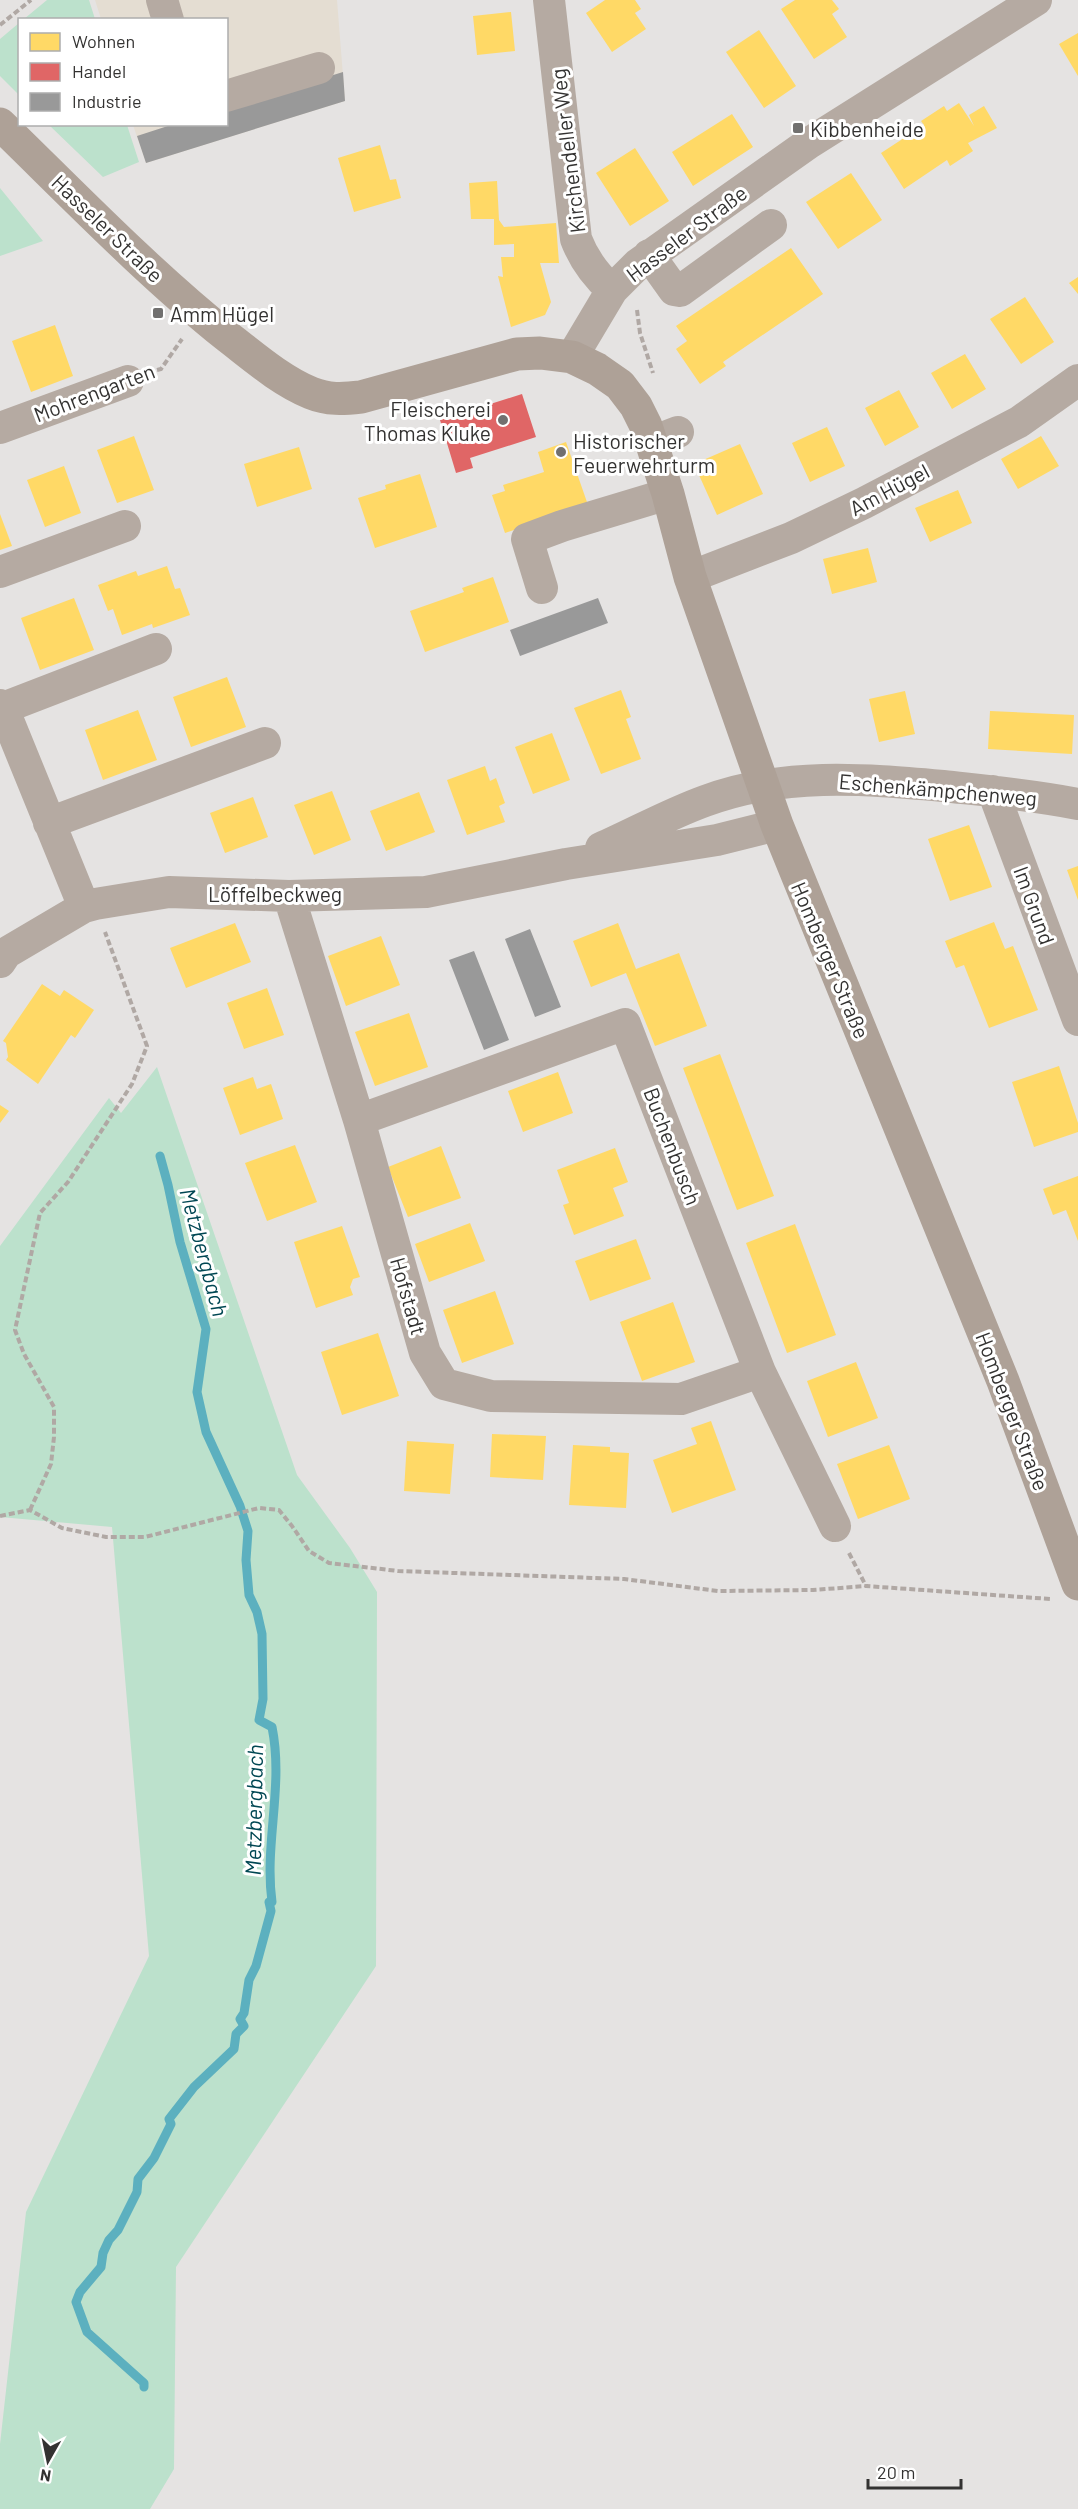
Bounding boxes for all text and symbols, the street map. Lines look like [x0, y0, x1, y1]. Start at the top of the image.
legend [18, 18, 228, 126]
text: Wohnen [72, 30, 135, 52]
text: Handel [72, 60, 126, 82]
street label: Kirchendeller Weg [545, 67, 589, 235]
text: Industrie [72, 90, 142, 112]
place label: Kibbenheide [810, 116, 924, 141]
marker: Kibbenheide [791, 121, 805, 135]
street label: Hasseler Straße [47, 169, 169, 287]
street label: Hasseler Straße [621, 180, 751, 286]
place label: Amm Hügel [170, 301, 274, 326]
marker: Amm Hügel [151, 306, 165, 320]
street label: Mohrengarten [30, 357, 158, 427]
place label: Fleischerei Thomas Kluke [364, 396, 491, 445]
marker: Fleischerei Thomas Kluke [496, 413, 510, 427]
place label: Historischer Feuerwehrturm [573, 428, 715, 477]
marker: Historischer Feuerwehrturm [554, 445, 568, 459]
street label: Am Hügel [845, 458, 933, 520]
street label: Eschenkämpchenweg [838, 768, 1038, 810]
street label: Im Grund [1009, 862, 1061, 948]
street label: Homberger Straße [787, 878, 875, 1042]
street label: Löffelbeckweg [208, 881, 342, 906]
street label: Buchenbusch [639, 1084, 707, 1208]
water label: Metzbergbach [175, 1185, 235, 1319]
street label: Hofstadt [386, 1254, 432, 1338]
street label: Homberger Straße [971, 1328, 1055, 1494]
water label: Metzbergbach [239, 1744, 267, 1876]
north arrow [18, 2431, 78, 2491]
scale bar [868, 2452, 961, 2490]
text: 20 m [877, 2461, 915, 2483]
text: N [39, 2466, 52, 2487]

